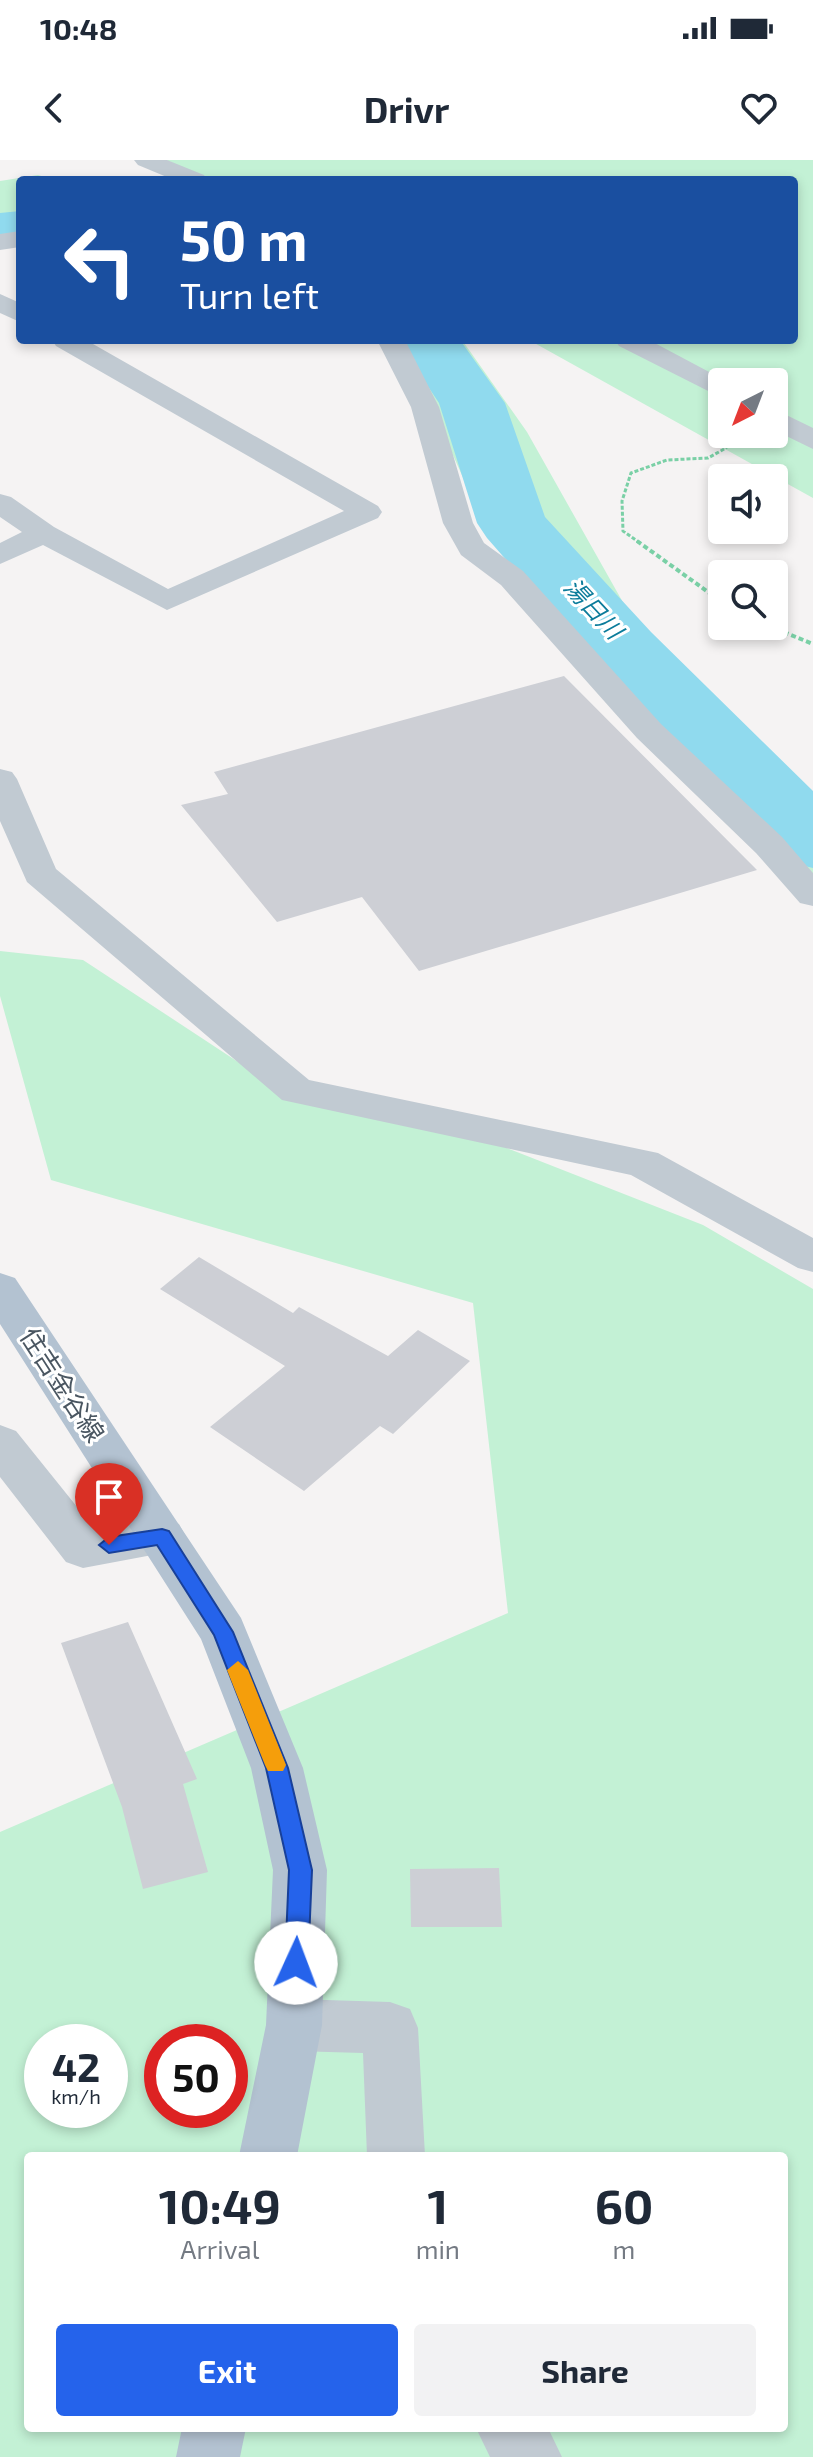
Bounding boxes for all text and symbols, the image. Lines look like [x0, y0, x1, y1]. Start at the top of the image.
text: 10:48 [40, 10, 117, 46]
icon: back [32, 86, 76, 130]
icon: heart [737, 86, 781, 130]
text: Drivr [364, 87, 449, 130]
text: 50 m [180, 205, 308, 272]
icon: left [48, 208, 152, 312]
text: Turn left [180, 273, 319, 316]
north arrow [708, 368, 788, 448]
map controls [708, 368, 788, 640]
button: sound [708, 464, 788, 544]
button: search [708, 560, 788, 640]
water label: 湯日川 [559, 572, 631, 646]
street label: 住吉金谷線 [15, 1321, 112, 1447]
pin [75, 1463, 143, 1545]
icon: arrive [87, 1475, 131, 1519]
position arrow [254, 1921, 338, 2005]
speed limit sign: 50 [144, 2024, 248, 2128]
text: 42 [52, 2042, 100, 2090]
text: km/h [51, 2084, 101, 2108]
text: 10:49 [159, 2176, 281, 2234]
text: 1 [427, 2176, 448, 2234]
text: 60 [595, 2176, 653, 2234]
text: Arrival [180, 2233, 259, 2264]
text: min [416, 2233, 460, 2264]
text: m [613, 2233, 635, 2264]
button: Exit [56, 2324, 398, 2416]
button: Share [414, 2324, 756, 2416]

